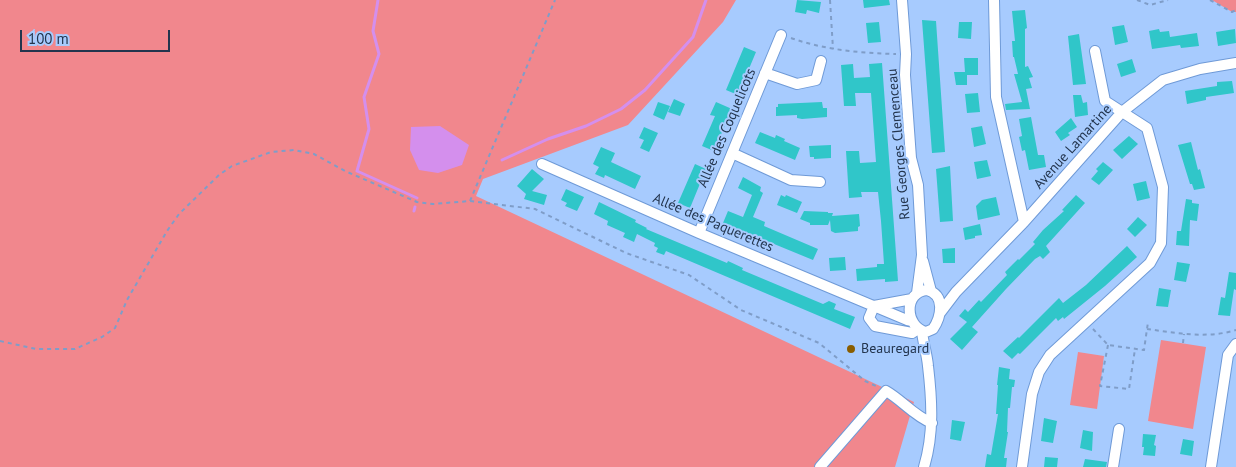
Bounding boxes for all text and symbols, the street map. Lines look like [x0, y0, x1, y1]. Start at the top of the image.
scale bar [22, 20, 172, 52]
text: 100 m [28, 29, 69, 48]
street label: Allée des Coquelicots [694, 66, 760, 190]
street label: Rue Georges Clemenceau [884, 68, 914, 220]
street label: Avenue Lamartine [1031, 101, 1115, 193]
street label: Allée des Paquerettes [650, 190, 776, 256]
place label: Beauregard [861, 341, 929, 357]
marker: Beauregard [845, 343, 857, 355]

